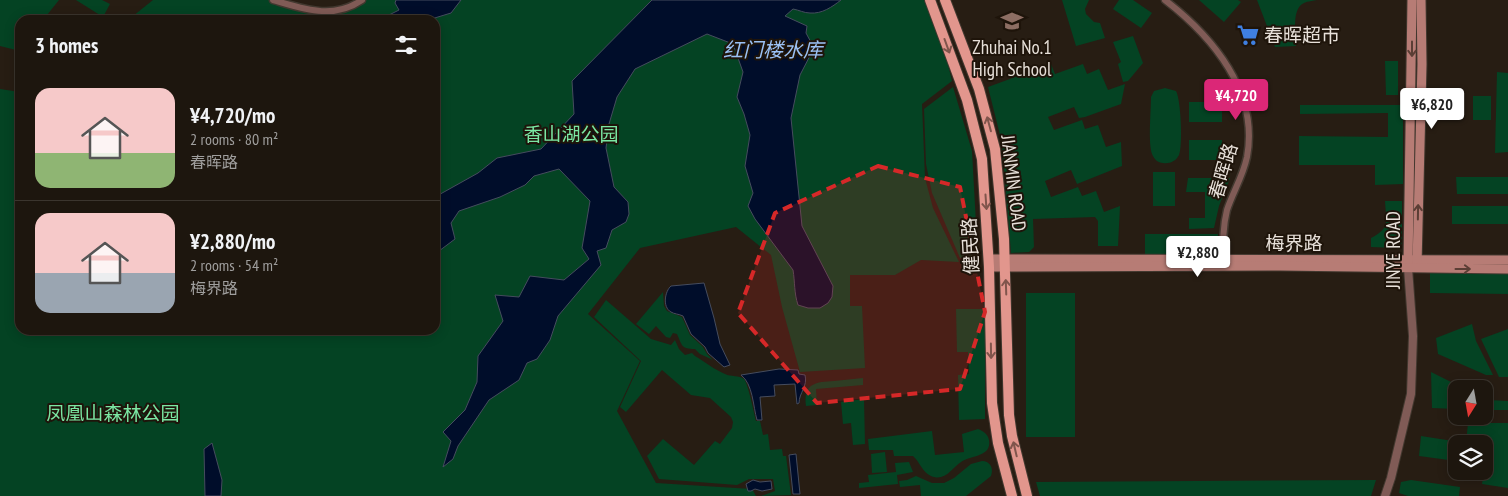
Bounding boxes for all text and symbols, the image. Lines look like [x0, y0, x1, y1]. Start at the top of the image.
school or university icon: Zhuhai No.1 High School [999, 8, 1025, 34]
supermarket icon: 春晖超市 [1235, 22, 1261, 48]
place label: 春晖超市 [1264, 23, 1340, 47]
icon: filters [392, 31, 420, 59]
text: 3 homes [35, 32, 98, 59]
place label: Zhuhai No.1 High School [972, 35, 1052, 81]
water label: 红门楼水库 [723, 37, 826, 63]
one-way arrow [943, 37, 952, 53]
one-way arrow [1407, 40, 1417, 56]
pin: ¥4,720 [1195, 78, 1277, 121]
text: ¥4,720 [1215, 85, 1257, 105]
pin: ¥6,820 [1391, 88, 1473, 130]
text: ¥6,820 [1411, 94, 1453, 114]
text: ¥4,720/mo [190, 102, 275, 129]
icon: home [75, 108, 135, 168]
one-way arrow [984, 117, 993, 133]
park label: 香山湖公园 [523, 122, 619, 146]
text: 2 rooms · 80 m² [190, 129, 278, 149]
street label: JIANMIN ROAD [996, 133, 1032, 232]
street label: 春晖路 [1204, 140, 1242, 202]
text: 春晖路 [190, 152, 238, 172]
one-way arrow [981, 194, 990, 210]
one-way arrow [1414, 204, 1423, 220]
street label: JINYE ROAD [1381, 211, 1405, 290]
street label: 健民路 [957, 217, 983, 275]
text: ¥2,880/mo [190, 228, 275, 255]
street label: 梅界路 [1265, 231, 1323, 255]
icon: home [75, 233, 135, 293]
pin: ¥2,880 [1157, 236, 1239, 278]
text: ¥2,880 [1177, 242, 1219, 262]
text: 2 rooms · 54 m² [190, 255, 278, 275]
one-way arrow [1454, 264, 1470, 274]
text: 梅界路 [190, 278, 238, 298]
one-way arrow [1001, 279, 1010, 295]
one-way arrow [986, 342, 996, 359]
north arrow [1448, 380, 1492, 425]
map controls [1448, 380, 1493, 480]
park label: 凤凰山森林公园 [46, 401, 180, 425]
button: layers [1448, 435, 1493, 480]
one-way arrow [1009, 441, 1019, 457]

